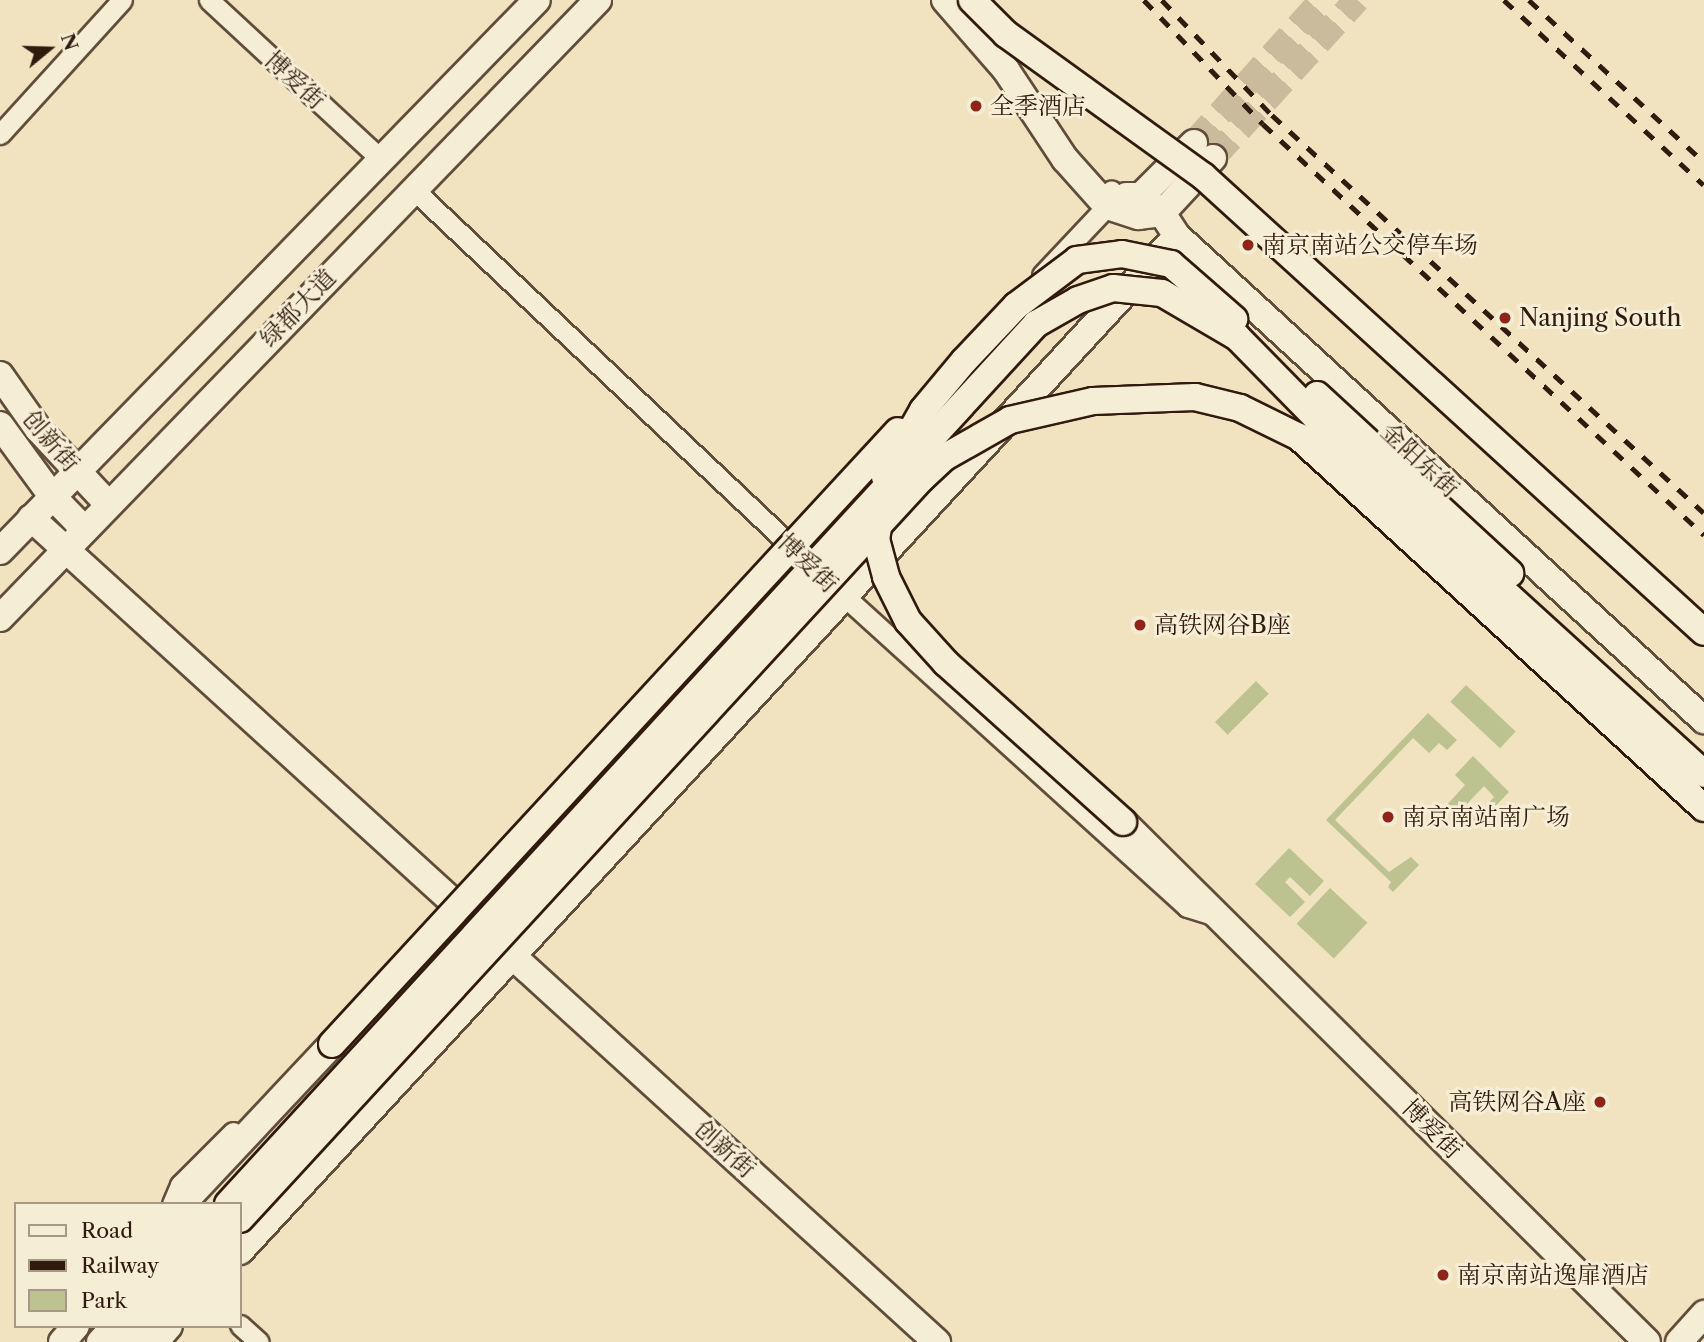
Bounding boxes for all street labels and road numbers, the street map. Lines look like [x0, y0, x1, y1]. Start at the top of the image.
street label: 博爱街 [259, 45, 331, 115]
street label: 绿都大道 [254, 263, 342, 353]
street label: 创新街 [17, 404, 85, 478]
street label: 金阳东街 [1375, 417, 1465, 503]
street label: 博爱街 [772, 528, 844, 598]
street label: 博爱街 [1396, 1093, 1468, 1165]
street label: 创新街 [689, 1114, 761, 1184]

